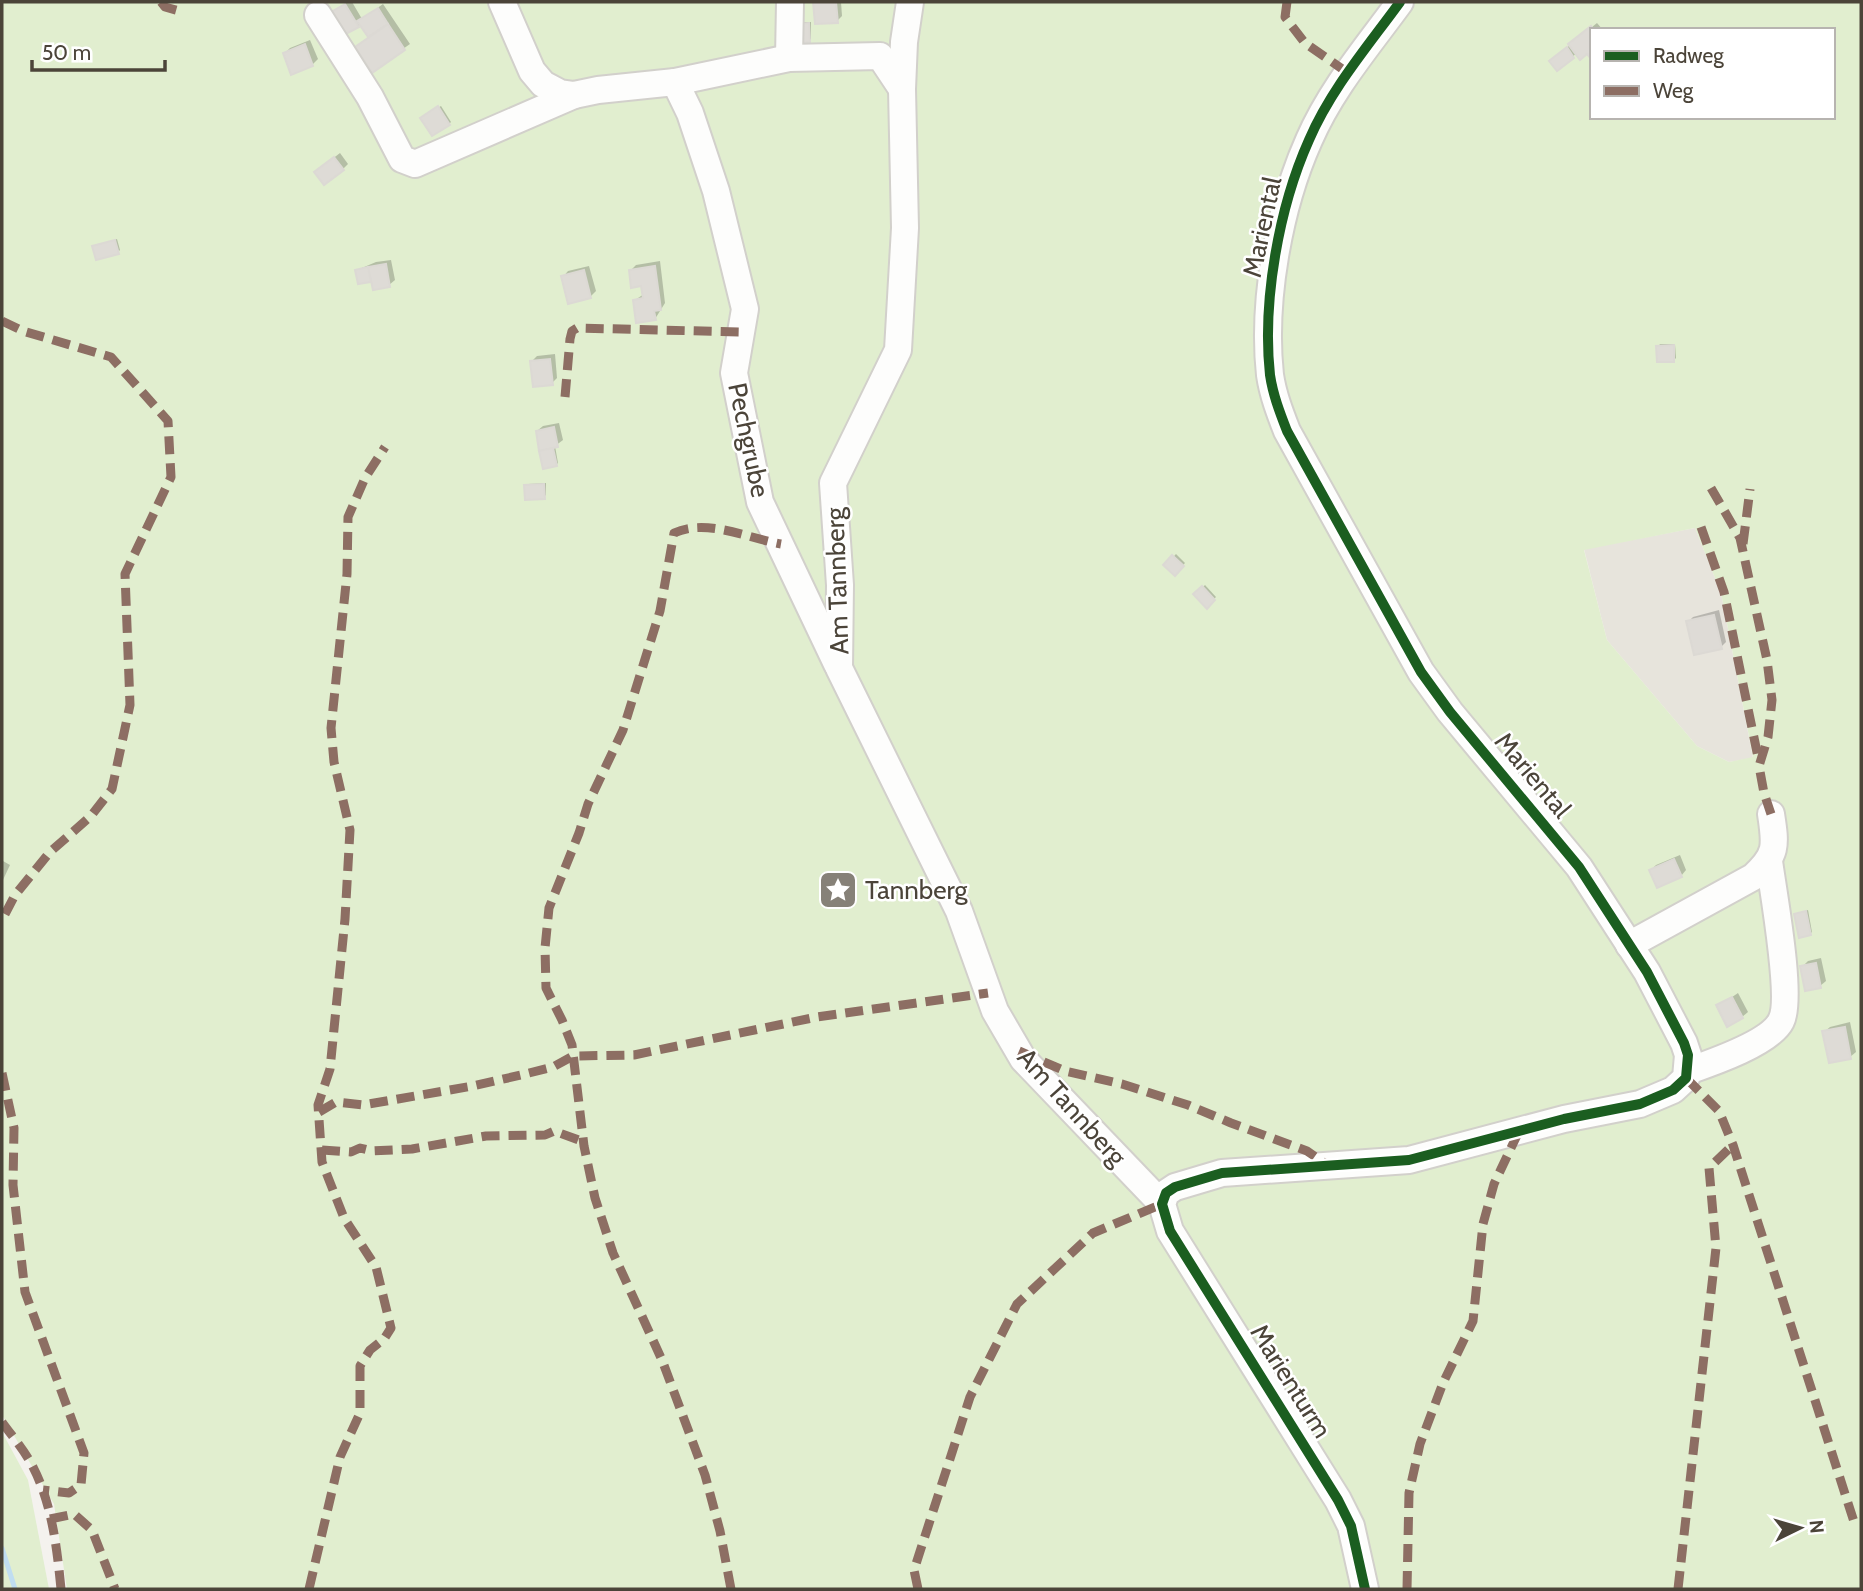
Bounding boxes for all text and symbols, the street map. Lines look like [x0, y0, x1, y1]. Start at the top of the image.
scale bar [32, 28, 164, 72]
legend [1590, 28, 1835, 119]
text: 50 m [42, 40, 91, 65]
text: Radweg [1653, 43, 1724, 68]
text: Weg [1653, 78, 1694, 103]
street label: Mariental [1236, 174, 1288, 280]
street label: Pechgrube [721, 380, 777, 500]
street label: Am Tannberg [818, 506, 856, 655]
street label: Mariental [1488, 726, 1578, 824]
place icon: Tannberg [817, 869, 859, 911]
place label: Tannberg [865, 874, 969, 906]
street label: Am Tannberg [1011, 1042, 1134, 1173]
street label: Marienturm [1243, 1318, 1339, 1444]
north arrow [1765, 1493, 1835, 1563]
text: N [1804, 1519, 1828, 1534]

